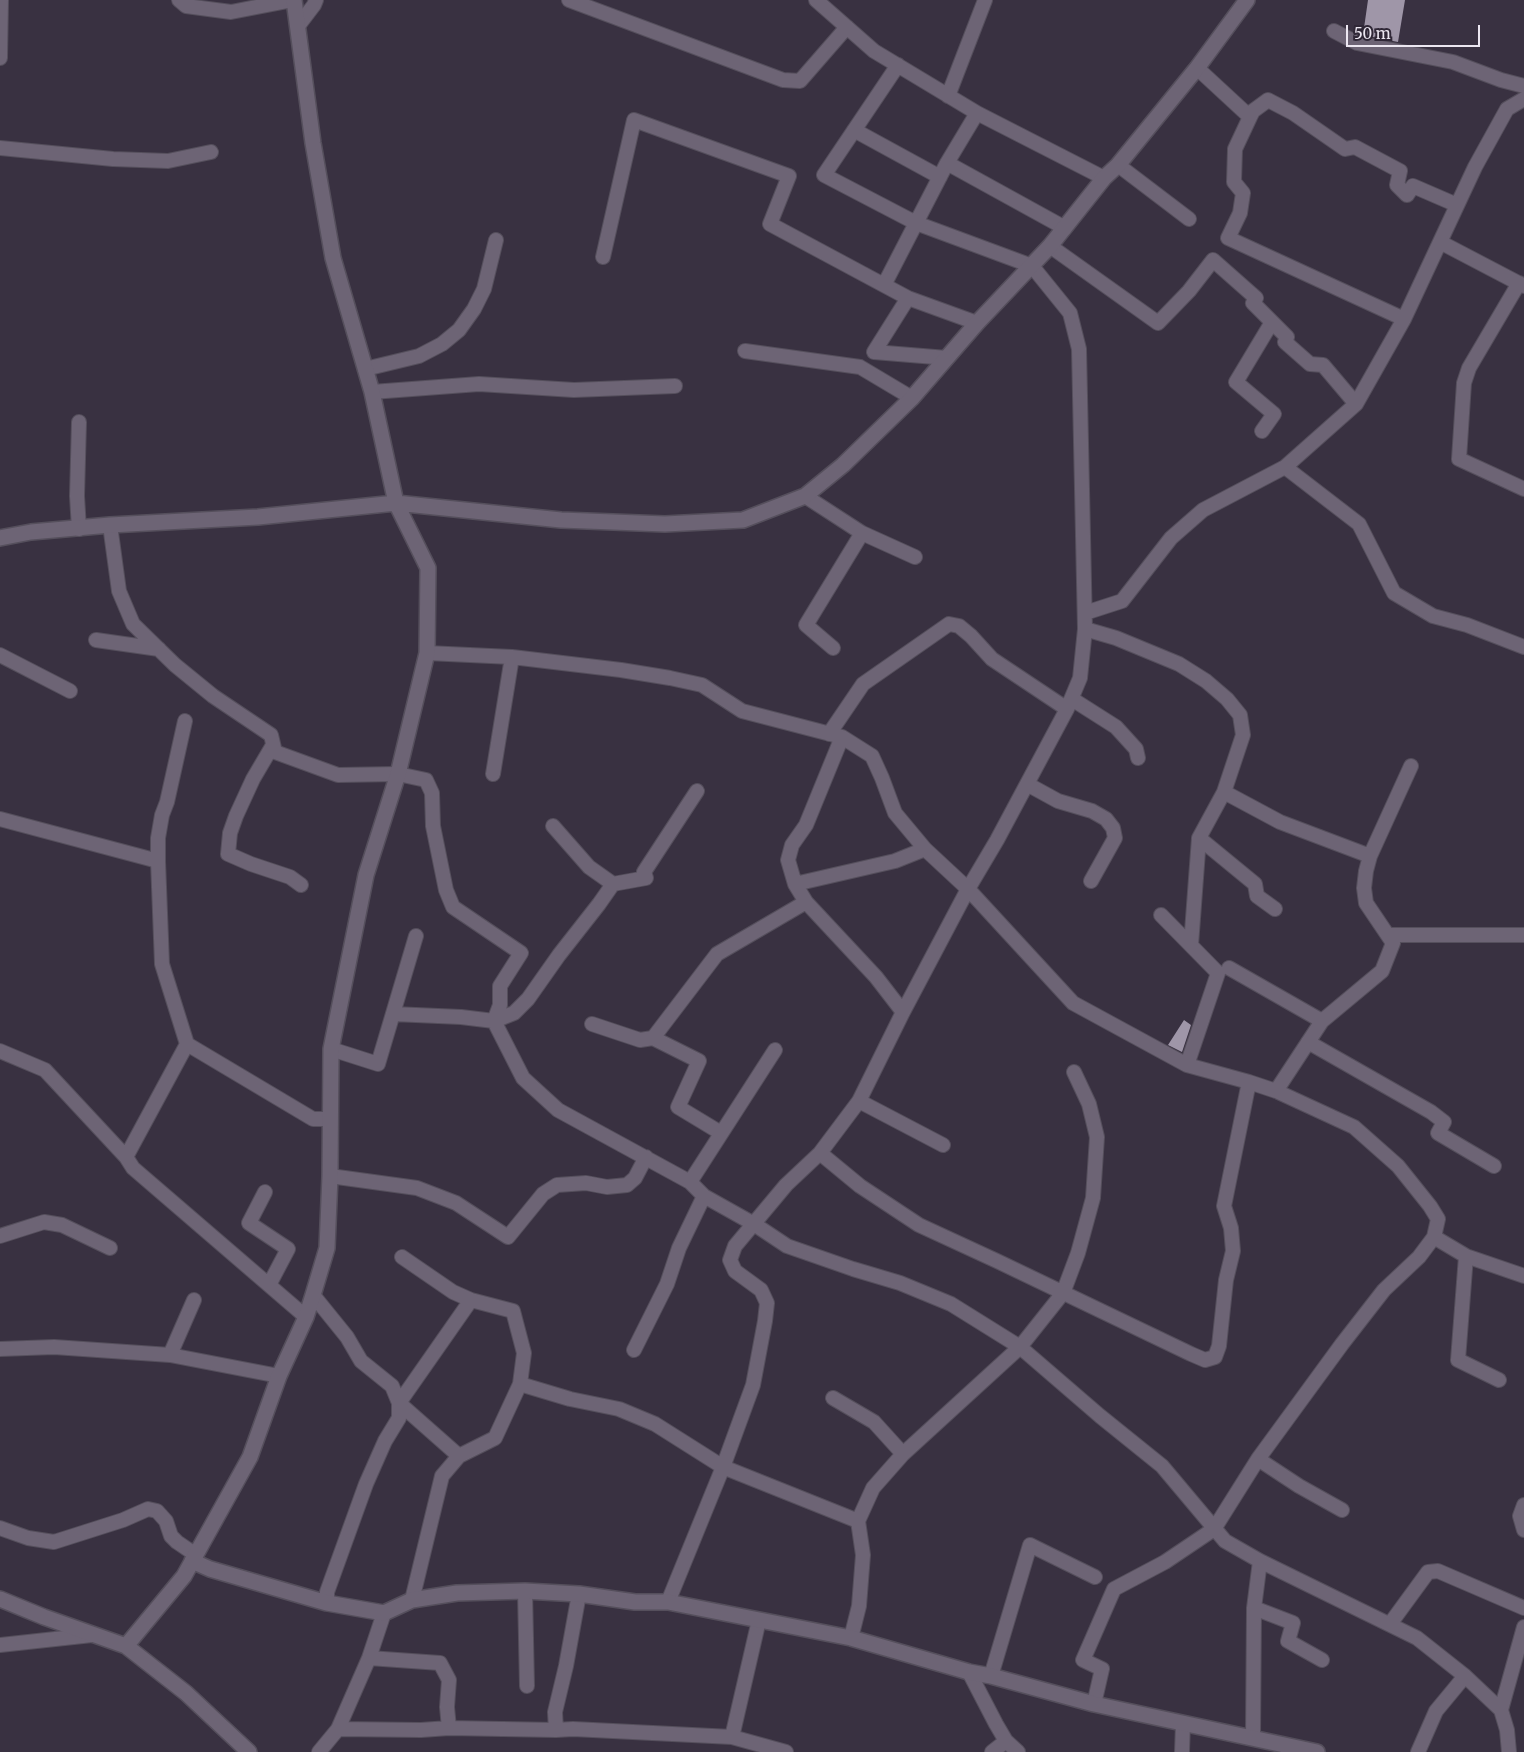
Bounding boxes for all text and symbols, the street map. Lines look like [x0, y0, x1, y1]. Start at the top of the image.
scale bar [1349, 15, 1483, 47]
text: 50 m [1354, 24, 1391, 43]

